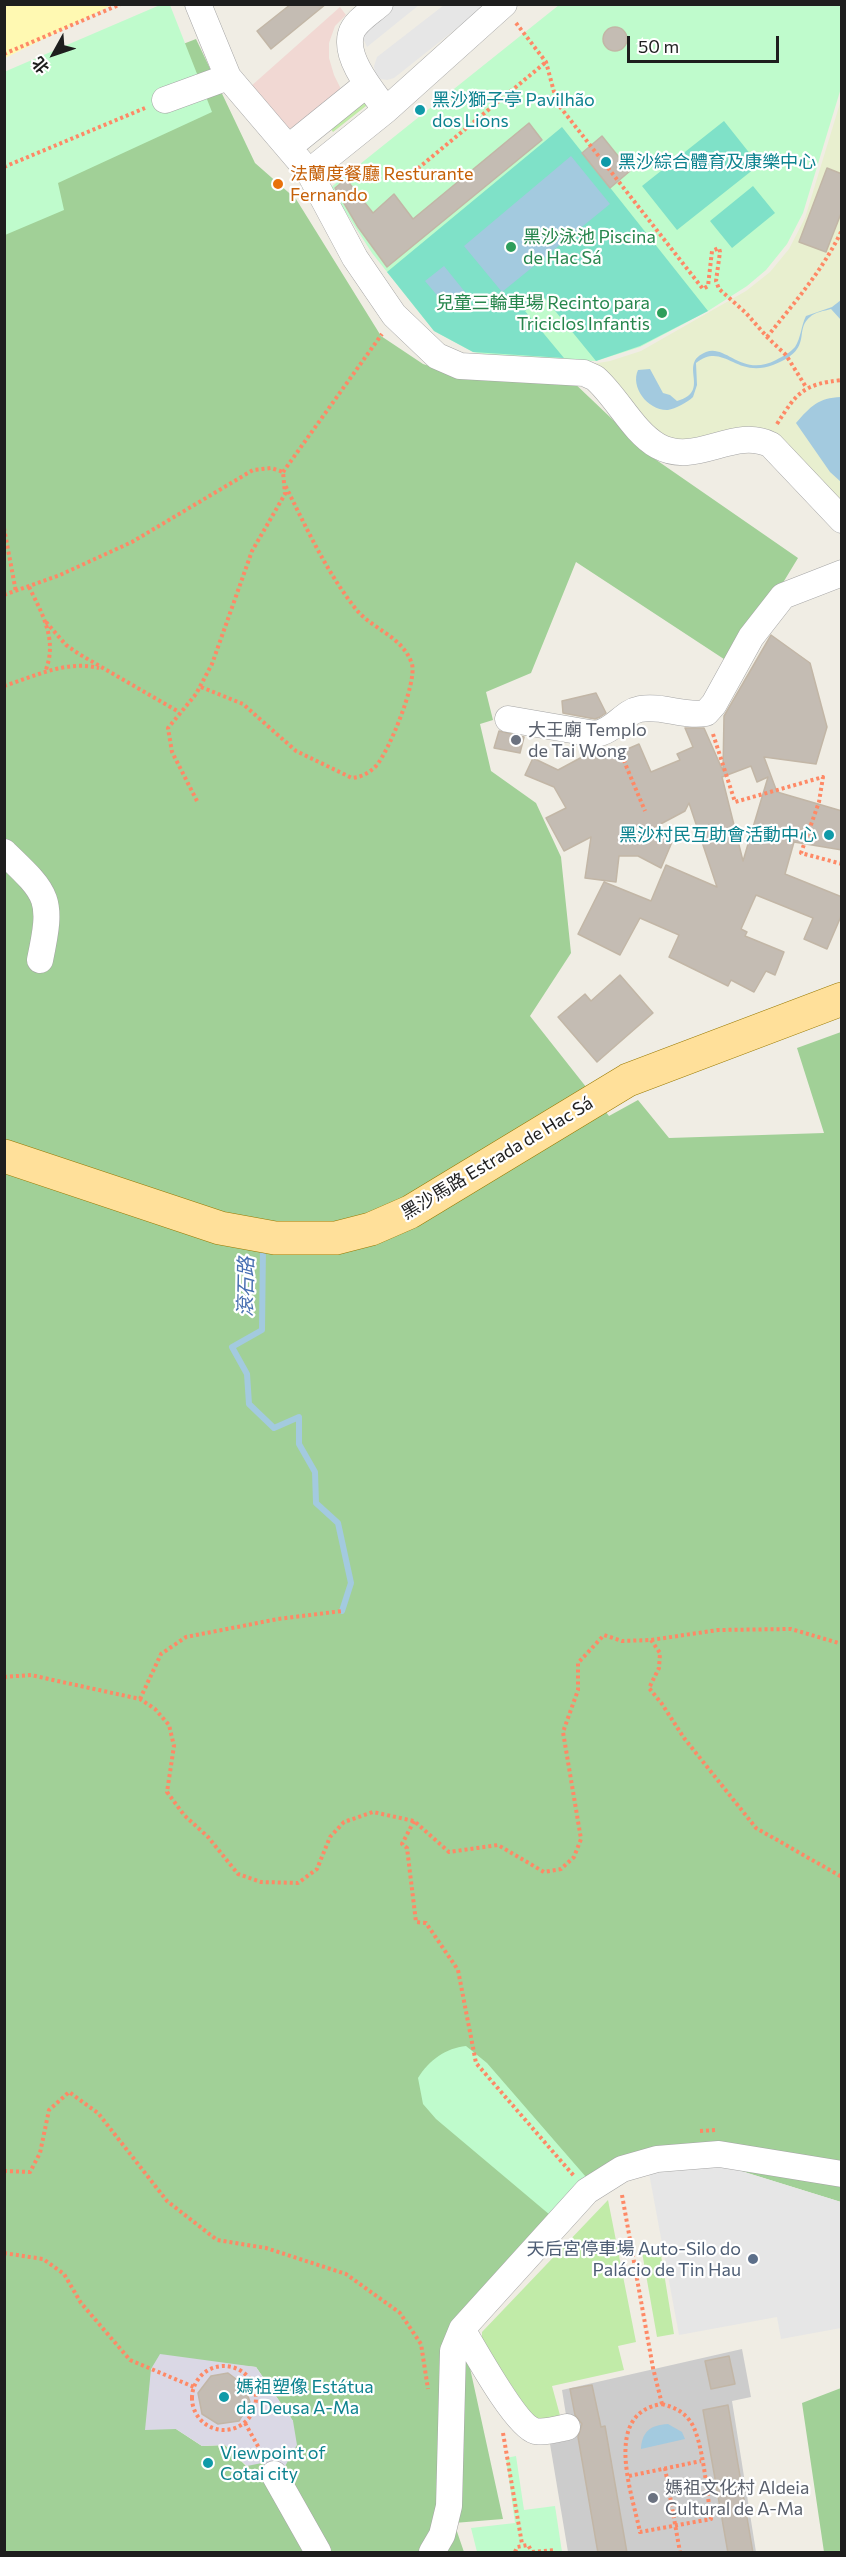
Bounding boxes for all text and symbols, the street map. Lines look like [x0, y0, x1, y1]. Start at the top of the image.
north arrow [24, 24, 84, 84]
scale bar [630, 24, 782, 62]
text: 50 m [638, 35, 679, 57]
text: 北 [27, 54, 52, 78]
place label: 黑沙獅子亭 Pavilhão dos Lions [432, 89, 595, 132]
marker: 黑沙獅子亭 Pavilhão dos Lions [413, 103, 427, 117]
place label: 黑沙綜合體育及康樂中心 [618, 151, 816, 173]
marker: 黑沙綜合體育及康樂中心 [599, 155, 613, 169]
place label: 法蘭度餐廳 Resturante Fernando [290, 163, 473, 206]
marker: 法蘭度餐廳 Resturante Fernando [271, 177, 285, 191]
place label: 黑沙泳池 Piscina de Hac Sá [523, 226, 656, 268]
marker: 黑沙泳池 Piscina de Hac Sá [504, 240, 518, 254]
place label: 兒童三輪車場 Recinto para Triciclos Infantis [436, 292, 650, 334]
marker: 兒童三輪車場 Recinto para Triciclos Infantis [655, 306, 669, 320]
place label: 大王廟 Templo de Tai Wong [528, 719, 647, 762]
marker: 大王廟 Templo de Tai Wong [509, 733, 523, 747]
place label: 黑沙村民互助會活動中心 [619, 824, 817, 846]
marker: 黑沙村民互助會活動中心 [822, 828, 836, 842]
street label: 黑沙馬路 Estrada de Hac Sá [397, 1092, 597, 1224]
water label: 滾石路 [233, 1257, 259, 1317]
place label: 天后宮停車場 Auto-Silo do Palácio de Tin Hau [527, 2238, 741, 2280]
marker: 天后宮停車場 Auto-Silo do Palácio de Tin Hau [746, 2252, 760, 2266]
place label: 媽祖塑像 Estátua da Deusa A-Ma [236, 2376, 374, 2418]
marker: 媽祖塑像 Estátua da Deusa A-Ma [217, 2390, 231, 2404]
place label: Viewpoint of Cotai city [220, 2442, 326, 2484]
marker: Viewpoint of Cotai city [201, 2456, 215, 2470]
place label: 媽祖文化村 Aldeia Cultural de A-Ma [665, 2477, 809, 2520]
marker: 媽祖文化村 Aldeia Cultural de A-Ma [646, 2491, 660, 2505]

